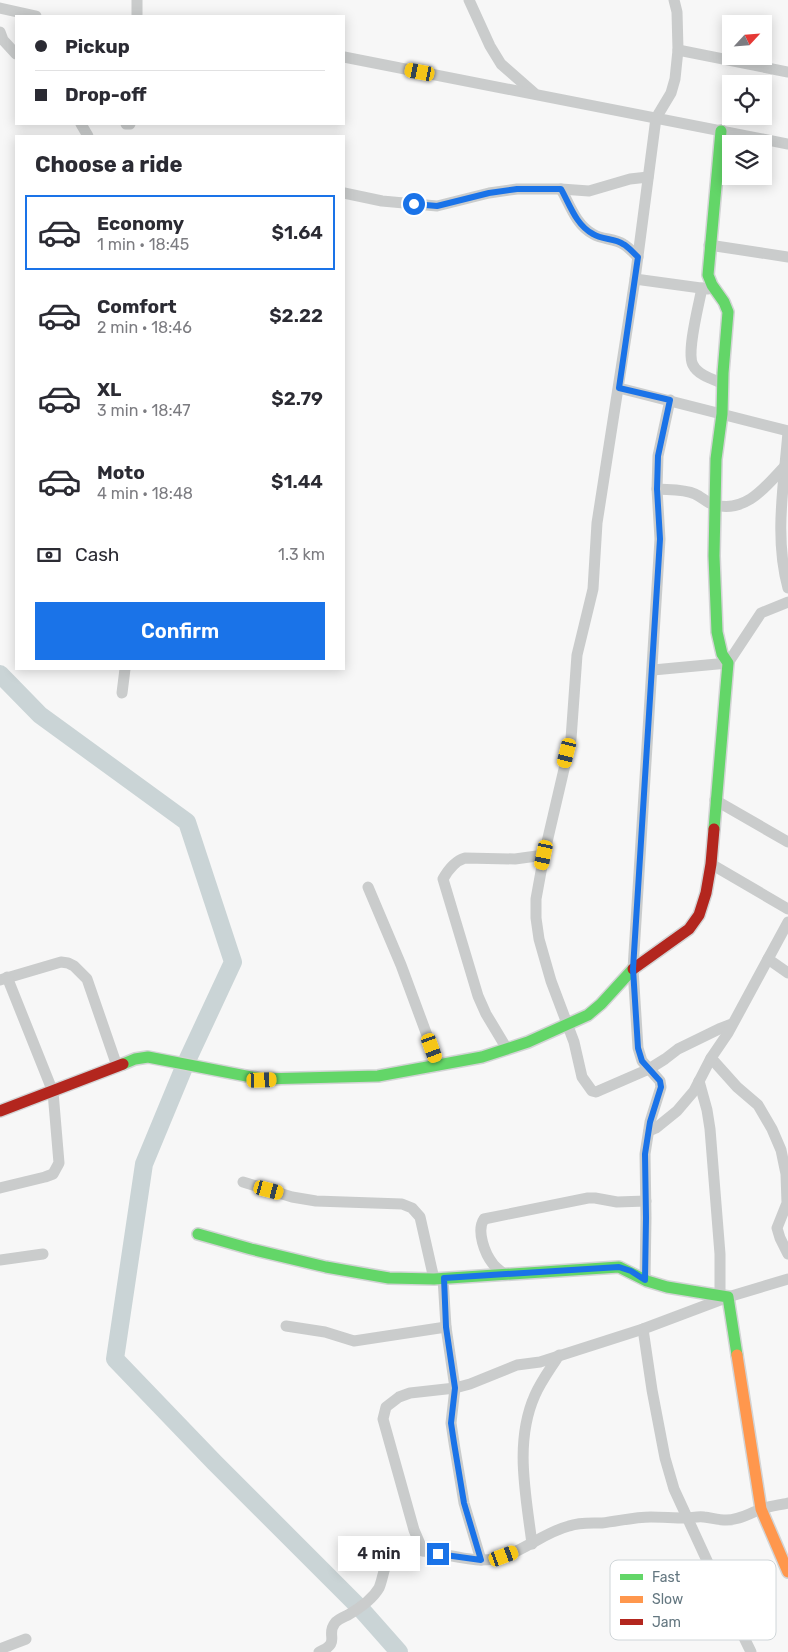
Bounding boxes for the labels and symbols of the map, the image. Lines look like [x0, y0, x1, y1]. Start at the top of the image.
north arrow [722, 15, 772, 65]
car [403, 62, 436, 82]
route start [403, 193, 425, 215]
car [556, 737, 577, 769]
car [533, 839, 554, 871]
car [419, 1031, 444, 1065]
car [246, 1072, 277, 1088]
car [252, 1179, 285, 1201]
callout: 4 min [338, 1536, 420, 1572]
route end [427, 1543, 449, 1565]
car [487, 1544, 520, 1568]
legend [610, 1560, 776, 1640]
text: Fast [652, 1569, 681, 1586]
text: Slow [652, 1591, 683, 1608]
text: Jam [652, 1614, 681, 1631]

